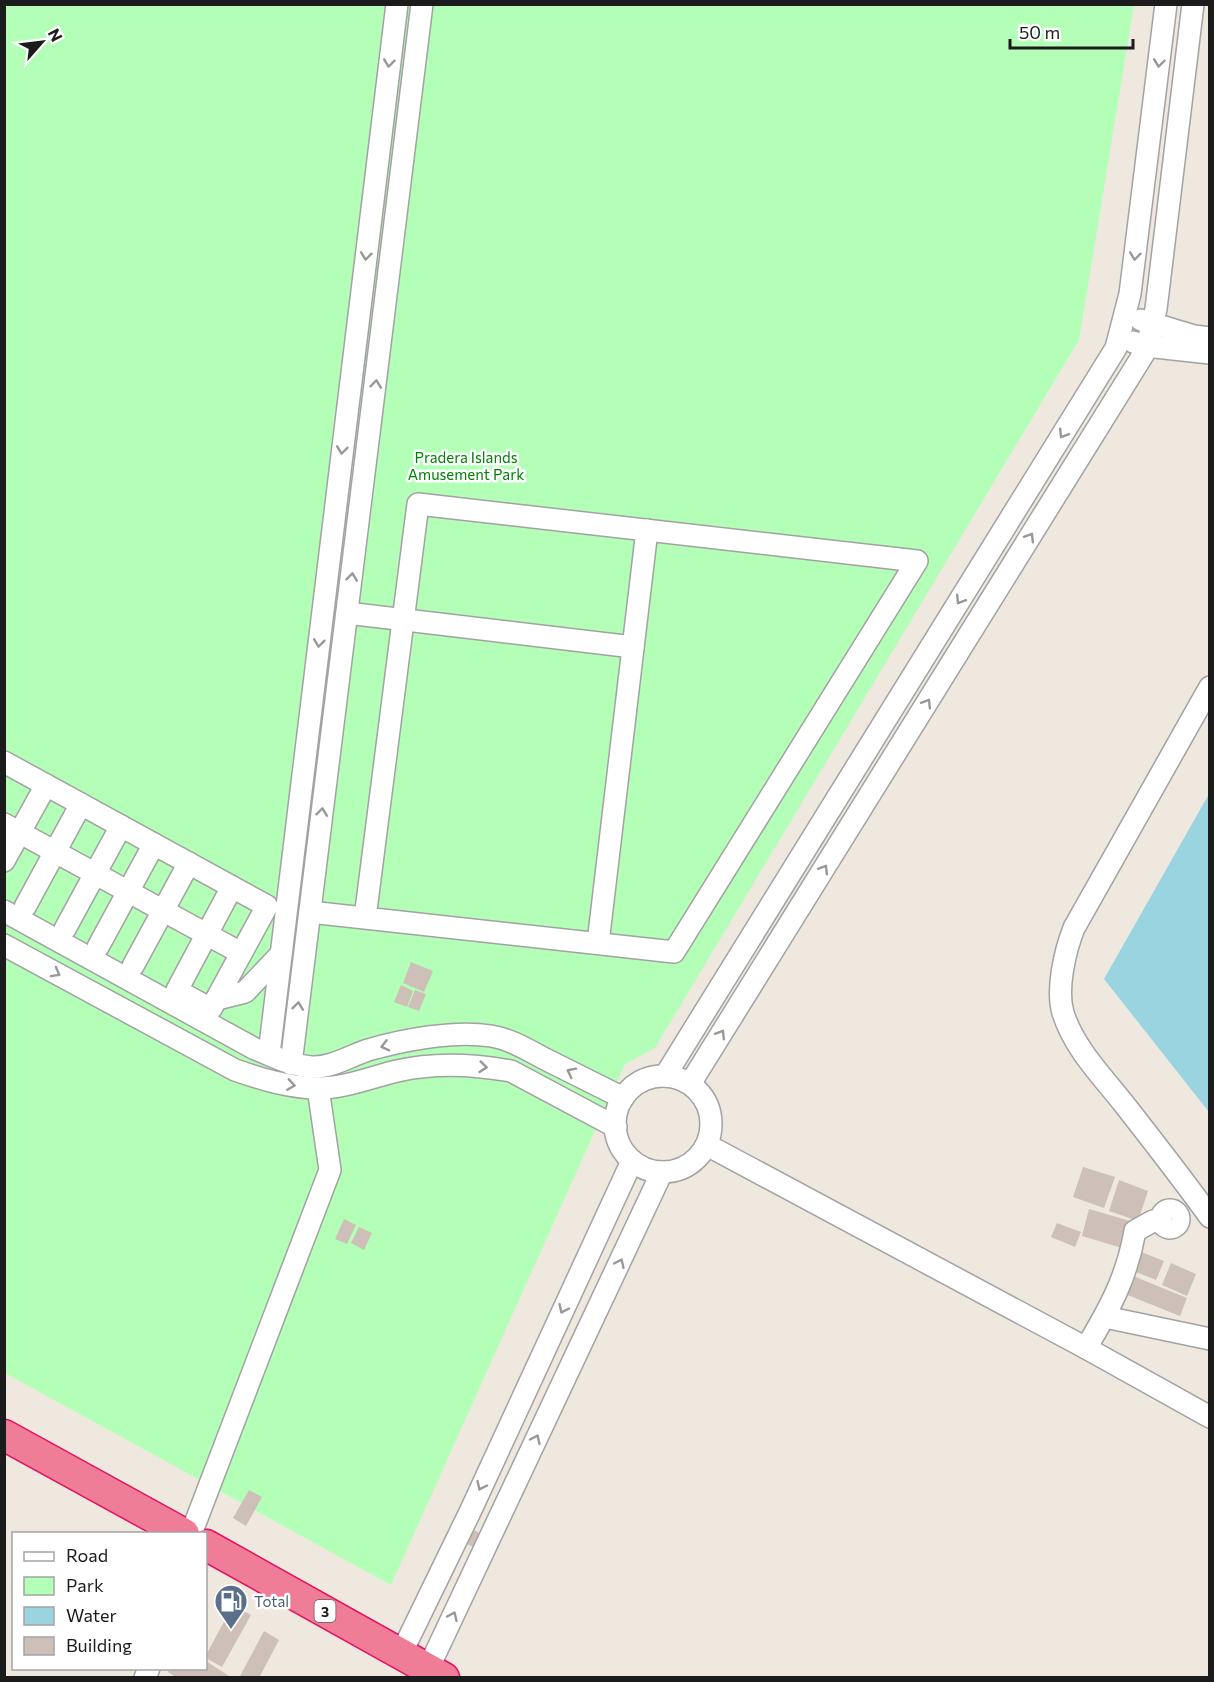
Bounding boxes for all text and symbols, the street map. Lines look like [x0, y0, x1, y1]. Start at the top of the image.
north arrow [12, 12, 72, 72]
scale bar [1010, 12, 1133, 50]
text: 50 m [1019, 21, 1060, 43]
text: N [44, 25, 67, 44]
one-way arrow [384, 58, 396, 67]
one-way arrow [1153, 58, 1165, 67]
one-way arrow [360, 252, 373, 261]
one-way arrow [1129, 252, 1142, 261]
one-way arrow [369, 379, 381, 388]
one-way arrow [1059, 428, 1071, 438]
one-way arrow [337, 445, 349, 454]
park label: Pradera Islands Amusement Park [408, 448, 524, 483]
one-way arrow [1022, 533, 1034, 543]
one-way arrow [345, 572, 357, 582]
one-way arrow [956, 594, 968, 604]
one-way arrow [313, 639, 326, 648]
one-way arrow [919, 699, 931, 709]
one-way arrow [316, 808, 328, 817]
one-way arrow [816, 865, 828, 875]
one-way arrow [50, 966, 60, 977]
one-way arrow [292, 1001, 304, 1010]
one-way arrow [714, 1030, 726, 1040]
one-way arrow [380, 1039, 390, 1052]
one-way arrow [479, 1060, 488, 1072]
one-way arrow [566, 1067, 577, 1079]
one-way arrow [287, 1079, 296, 1091]
one-way arrow [612, 1259, 624, 1270]
one-way arrow [559, 1303, 571, 1314]
one-way arrow [529, 1435, 541, 1446]
one-way arrow [477, 1480, 489, 1491]
legend [12, 1532, 207, 1670]
text: Road [66, 1544, 108, 1566]
text: Park [66, 1574, 104, 1596]
fuel station icon: Total [213, 1583, 249, 1630]
place label: Total [254, 1592, 289, 1610]
road number: 3 [314, 1600, 336, 1622]
text: Water [66, 1604, 117, 1626]
one-way arrow [446, 1611, 458, 1622]
text: Building [66, 1634, 132, 1656]

